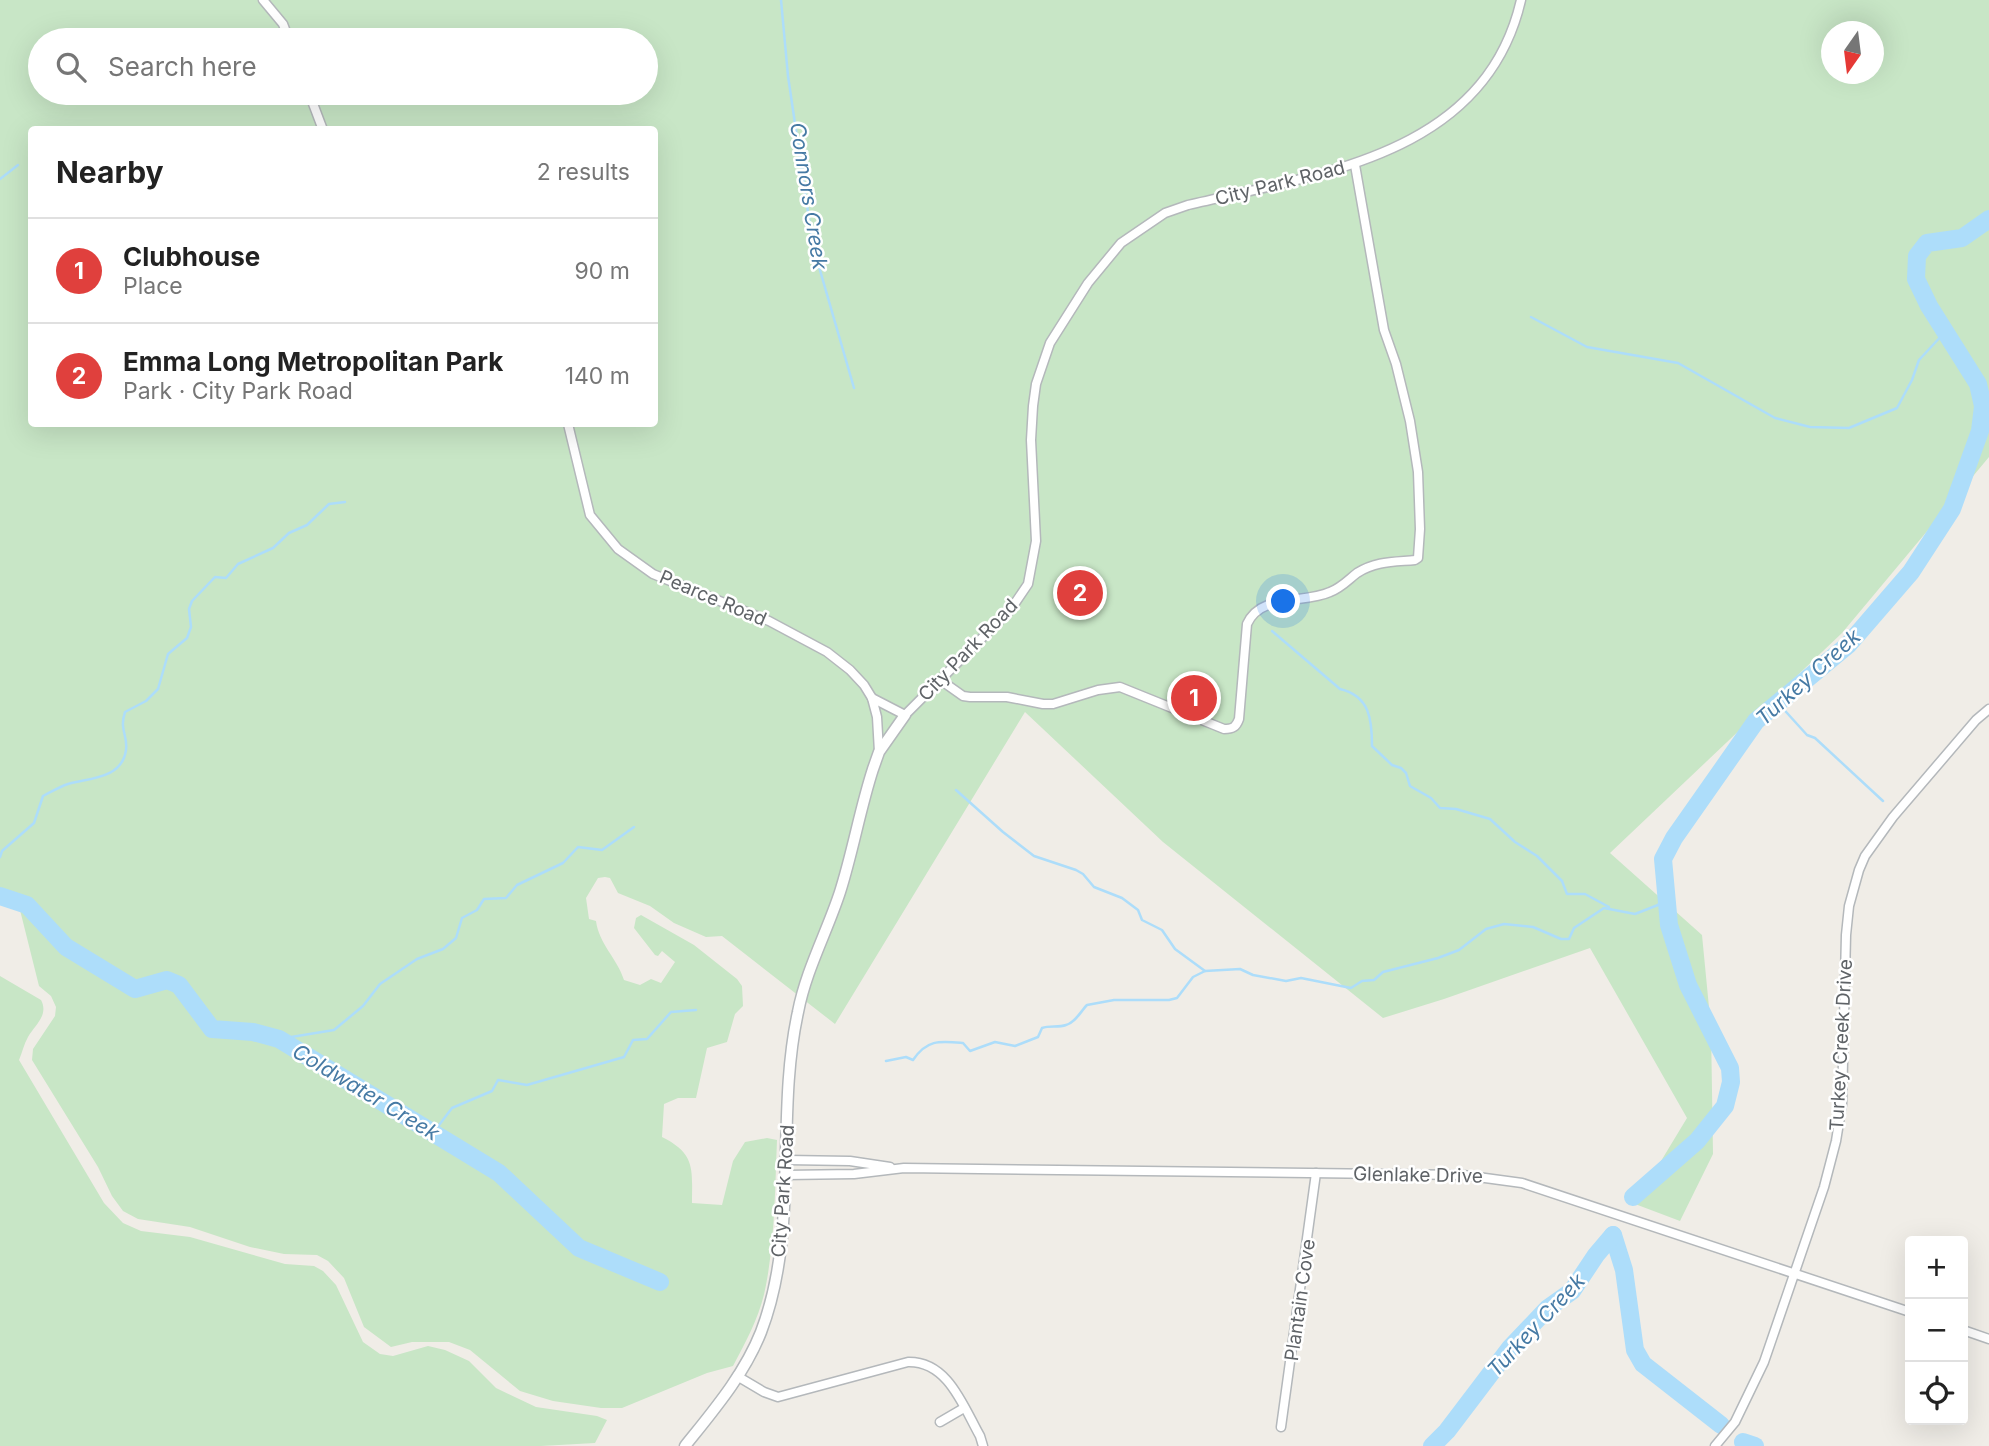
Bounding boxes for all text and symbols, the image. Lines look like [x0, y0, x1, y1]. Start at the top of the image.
north arrow [1821, 21, 1884, 84]
search box [28, 28, 658, 105]
icon: search [52, 48, 90, 86]
text: Search here [108, 51, 257, 82]
water label: Connors Creek [785, 121, 833, 272]
text: Nearby [56, 154, 164, 190]
street label: City Park Road [1213, 156, 1347, 210]
text: 2 results [537, 158, 630, 186]
text: Clubhouse [123, 241, 260, 272]
text: 1 [74, 257, 84, 285]
text: 90 m [575, 257, 630, 285]
text: Place [123, 272, 183, 300]
text: Emma Long Metropolitan Park [123, 346, 503, 377]
text: 2 [72, 362, 86, 390]
text: 140 m [565, 362, 630, 390]
text: Park · City Park Road [123, 377, 353, 405]
street label: Pearce Road [656, 565, 770, 631]
pin: 2 [1057, 567, 1103, 619]
your location [1266, 584, 1300, 618]
street label: City Park Road [914, 594, 1022, 706]
water label: Turkey Creek [1751, 623, 1866, 730]
pin: 1 [1171, 672, 1217, 724]
street label: Turkey Creek Drive [1825, 958, 1857, 1132]
water label: Coldwater Creek [288, 1038, 444, 1146]
street label: City Park Road [767, 1124, 799, 1258]
street label: Glenlake Drive [1353, 1162, 1483, 1188]
map controls [1905, 1236, 1968, 1425]
button: + [1905, 1236, 1968, 1299]
street label: Plantain Cove [1280, 1237, 1320, 1363]
water label: Turkey Creek [1482, 1268, 1590, 1382]
button: − [1905, 1299, 1968, 1362]
button: locate [1905, 1362, 1968, 1425]

